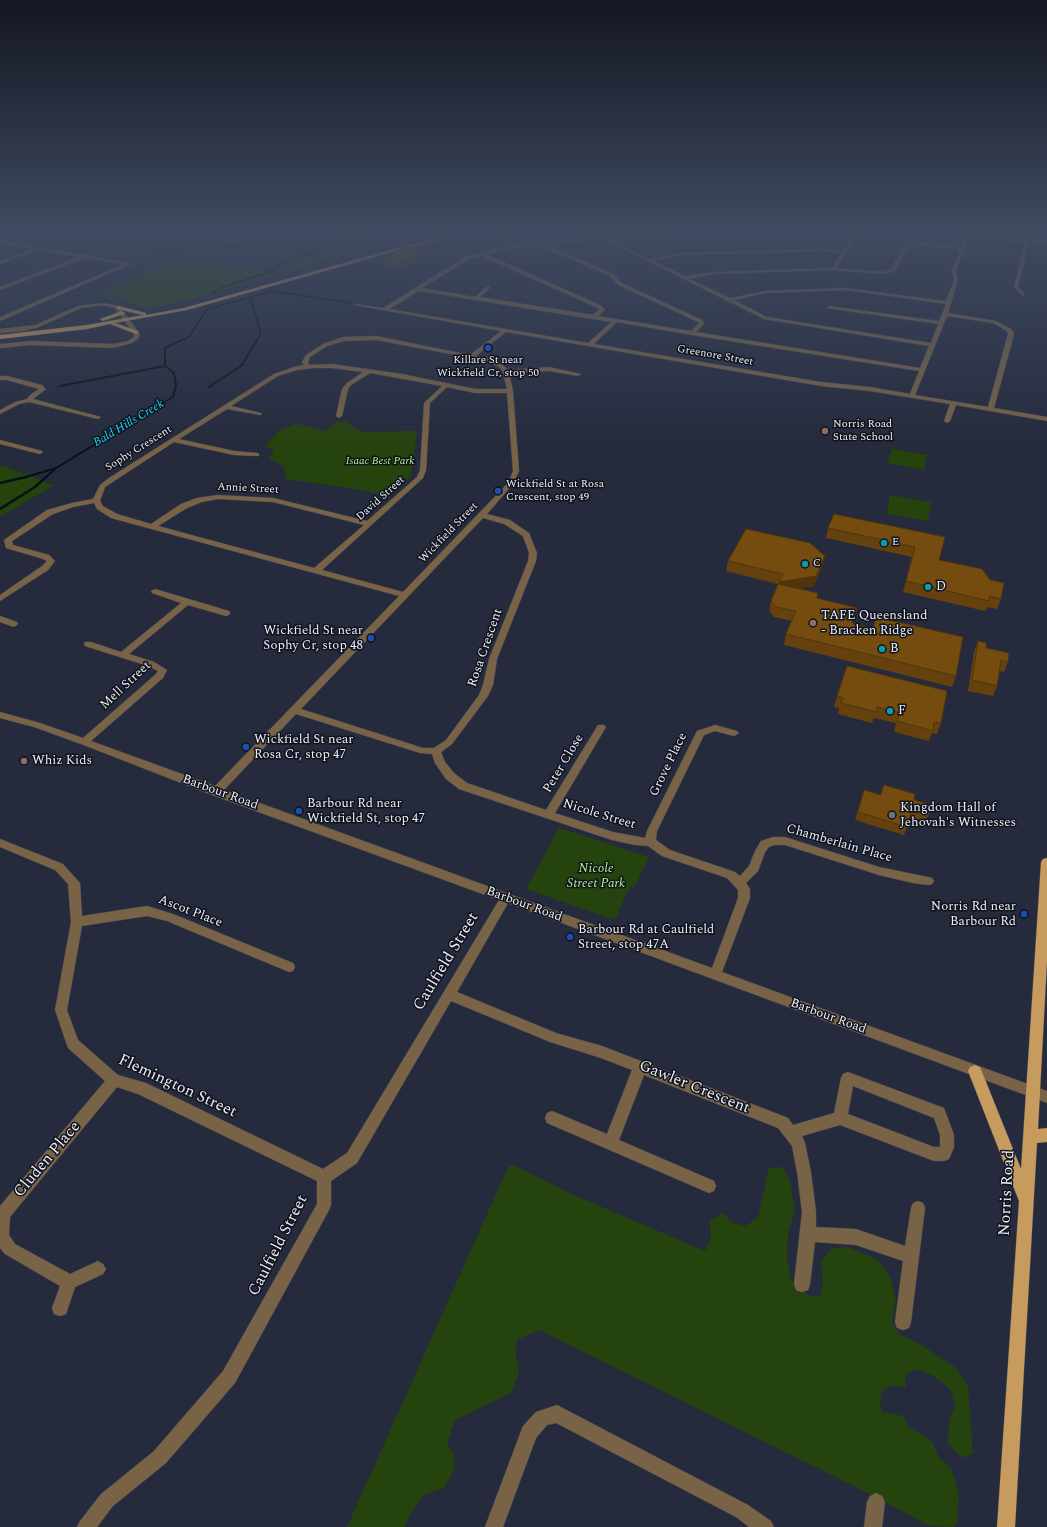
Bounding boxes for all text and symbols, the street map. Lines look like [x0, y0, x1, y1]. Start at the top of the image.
marker: Killare St near Wickfield Cr, stop 50 [483, 343, 493, 353]
street label: Greenore Street [676, 343, 754, 369]
place label: Killare St near Wickfield Cr, stop 50 [437, 354, 539, 380]
water label: Bald Hills Creek [91, 397, 167, 451]
place label: Norris Road State School [833, 418, 893, 444]
street label: Sophy Crescent [103, 423, 175, 475]
marker: Norris Road State School [820, 426, 830, 436]
park label: Isaac Best Park [346, 455, 414, 469]
street label: David Street [354, 474, 408, 524]
place label: Wickfield St at Rosa Crescent, stop 49 [506, 478, 604, 504]
street label: Annie Street [217, 481, 279, 497]
marker: Wickfield St at Rosa Crescent, stop 49 [493, 486, 503, 496]
street label: Wickfield Street [417, 500, 481, 566]
place label: E [892, 536, 899, 550]
marker: E [879, 538, 889, 548]
place label: C [813, 557, 821, 571]
marker: C [800, 559, 810, 569]
place label: D [936, 579, 946, 595]
marker: D [923, 582, 933, 592]
street label: Rosa Crescent [465, 607, 507, 689]
place label: TAFE Queensland - Bracken Ridge [821, 608, 927, 639]
marker: TAFE Queensland - Bracken Ridge [808, 618, 818, 628]
place label: Wickfield St near Sophy Cr, stop 48 [263, 623, 363, 654]
marker: Wickfield St near Sophy Cr, stop 48 [366, 633, 376, 643]
place label: B [890, 641, 899, 657]
marker: B [877, 644, 887, 654]
street label: Mell Street [97, 659, 155, 713]
place label: F [898, 703, 906, 719]
marker: F [885, 706, 895, 716]
street label: Grove Place [647, 731, 691, 799]
place label: Wickfield St near Rosa Cr, stop 47 [254, 732, 354, 763]
street label: Peter Close [540, 732, 588, 796]
marker: Wickfield St near Rosa Cr, stop 47 [241, 742, 251, 752]
place label: Whiz Kids [32, 753, 92, 769]
marker: Whiz Kids [19, 756, 29, 766]
street label: Barbour Road [180, 772, 260, 814]
place label: Barbour Rd near Wickfield St, stop 47 [307, 796, 425, 827]
street label: Nicole Street [561, 797, 637, 833]
place label: Kingdom Hall of Jehovah's Witnesses [900, 800, 1016, 831]
marker: Barbour Rd near Wickfield St, stop 47 [294, 806, 304, 816]
marker: Kingdom Hall of Jehovah's Witnesses [887, 810, 897, 820]
street label: Chamberlain Place [784, 821, 894, 867]
park label: Nicole Street Park [567, 861, 625, 892]
street label: Barbour Road [484, 884, 564, 926]
street label: Ascot Place [156, 893, 224, 931]
place label: Norris Rd near Barbour Rd [931, 899, 1016, 930]
street label: Caulfield Street [410, 909, 484, 1015]
marker: Norris Rd near Barbour Rd [1019, 909, 1029, 919]
place label: Barbour Rd at Caulfield Street, stop 47A [578, 922, 714, 953]
marker: Barbour Rd at Caulfield Street, stop 47A [565, 932, 575, 942]
street label: Barbour Road [788, 996, 868, 1038]
street label: Flemington Street [115, 1051, 239, 1123]
street label: Gawler Crescent [636, 1057, 752, 1119]
street label: Cluden Place [11, 1118, 85, 1202]
street label: Norris Road [996, 1150, 1020, 1236]
street label: Caulfield Street [245, 1192, 313, 1300]

